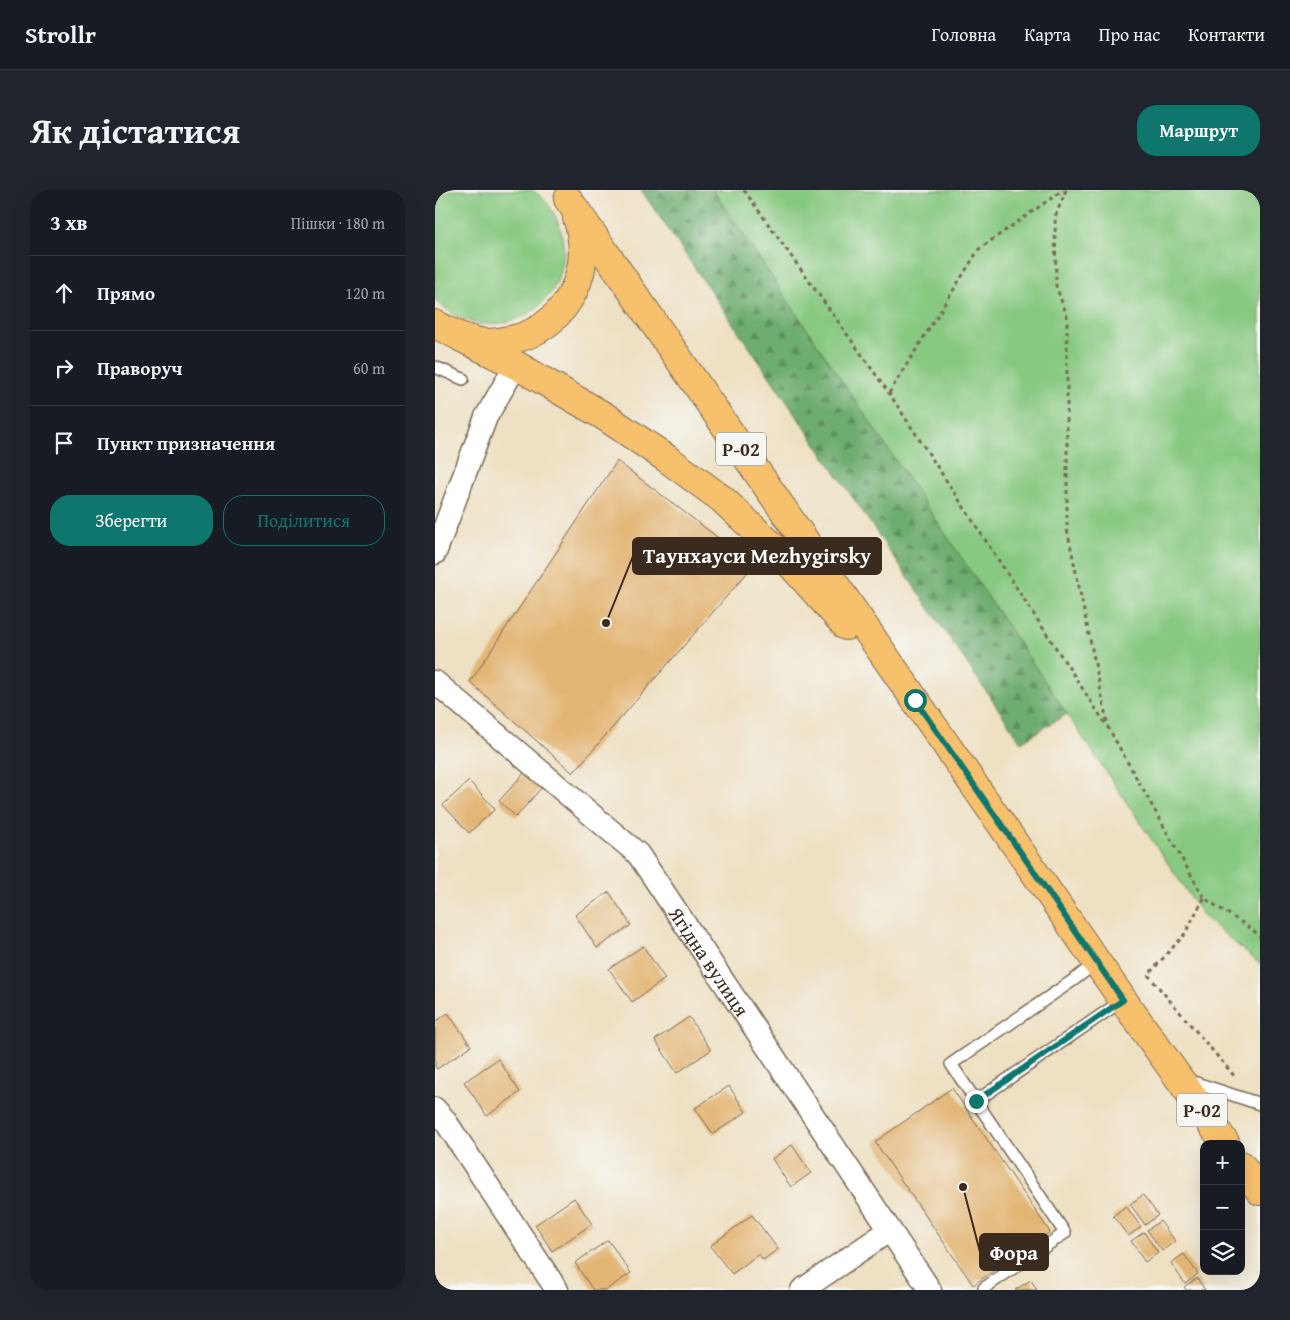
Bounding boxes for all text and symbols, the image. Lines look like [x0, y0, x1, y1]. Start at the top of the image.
text: Strollr [25, 17, 96, 52]
text: Головна [931, 21, 996, 48]
text: Карта [1024, 21, 1071, 48]
text: Про нас [1099, 21, 1160, 48]
text: Контакти [1188, 21, 1265, 48]
text: Як дістатися [30, 105, 240, 156]
button: Маршрут [1137, 105, 1260, 156]
text: 3 хв [50, 207, 88, 238]
text: Пішки · 180 m [291, 211, 385, 235]
icon: ahead [50, 279, 78, 307]
text: Прямо [97, 279, 155, 307]
text: 120 m [345, 281, 385, 305]
icon: right [50, 354, 78, 382]
text: Праворуч [97, 354, 182, 382]
text: 60 m [353, 356, 385, 380]
icon: arrive [50, 429, 78, 457]
text: Пункт призначення [97, 429, 275, 457]
road number: Р-02 [716, 432, 766, 466]
button: Зберегти [50, 495, 213, 546]
button: Поділитися [223, 495, 385, 546]
callout: Таунхауси Mezhygirsky [633, 538, 881, 574]
text: Таунхауси Mezhygirsky [643, 540, 871, 571]
route start [904, 689, 927, 712]
street label: Ягідна вулиця [662, 900, 757, 1022]
route end [965, 1090, 988, 1113]
road number: Р-02 [1177, 1094, 1227, 1126]
map controls [1200, 1140, 1245, 1275]
button: + [1200, 1140, 1245, 1185]
button: − [1200, 1185, 1245, 1230]
button: layers [1200, 1230, 1245, 1275]
callout: Фора [980, 1234, 1048, 1270]
text: Фора [990, 1237, 1038, 1268]

